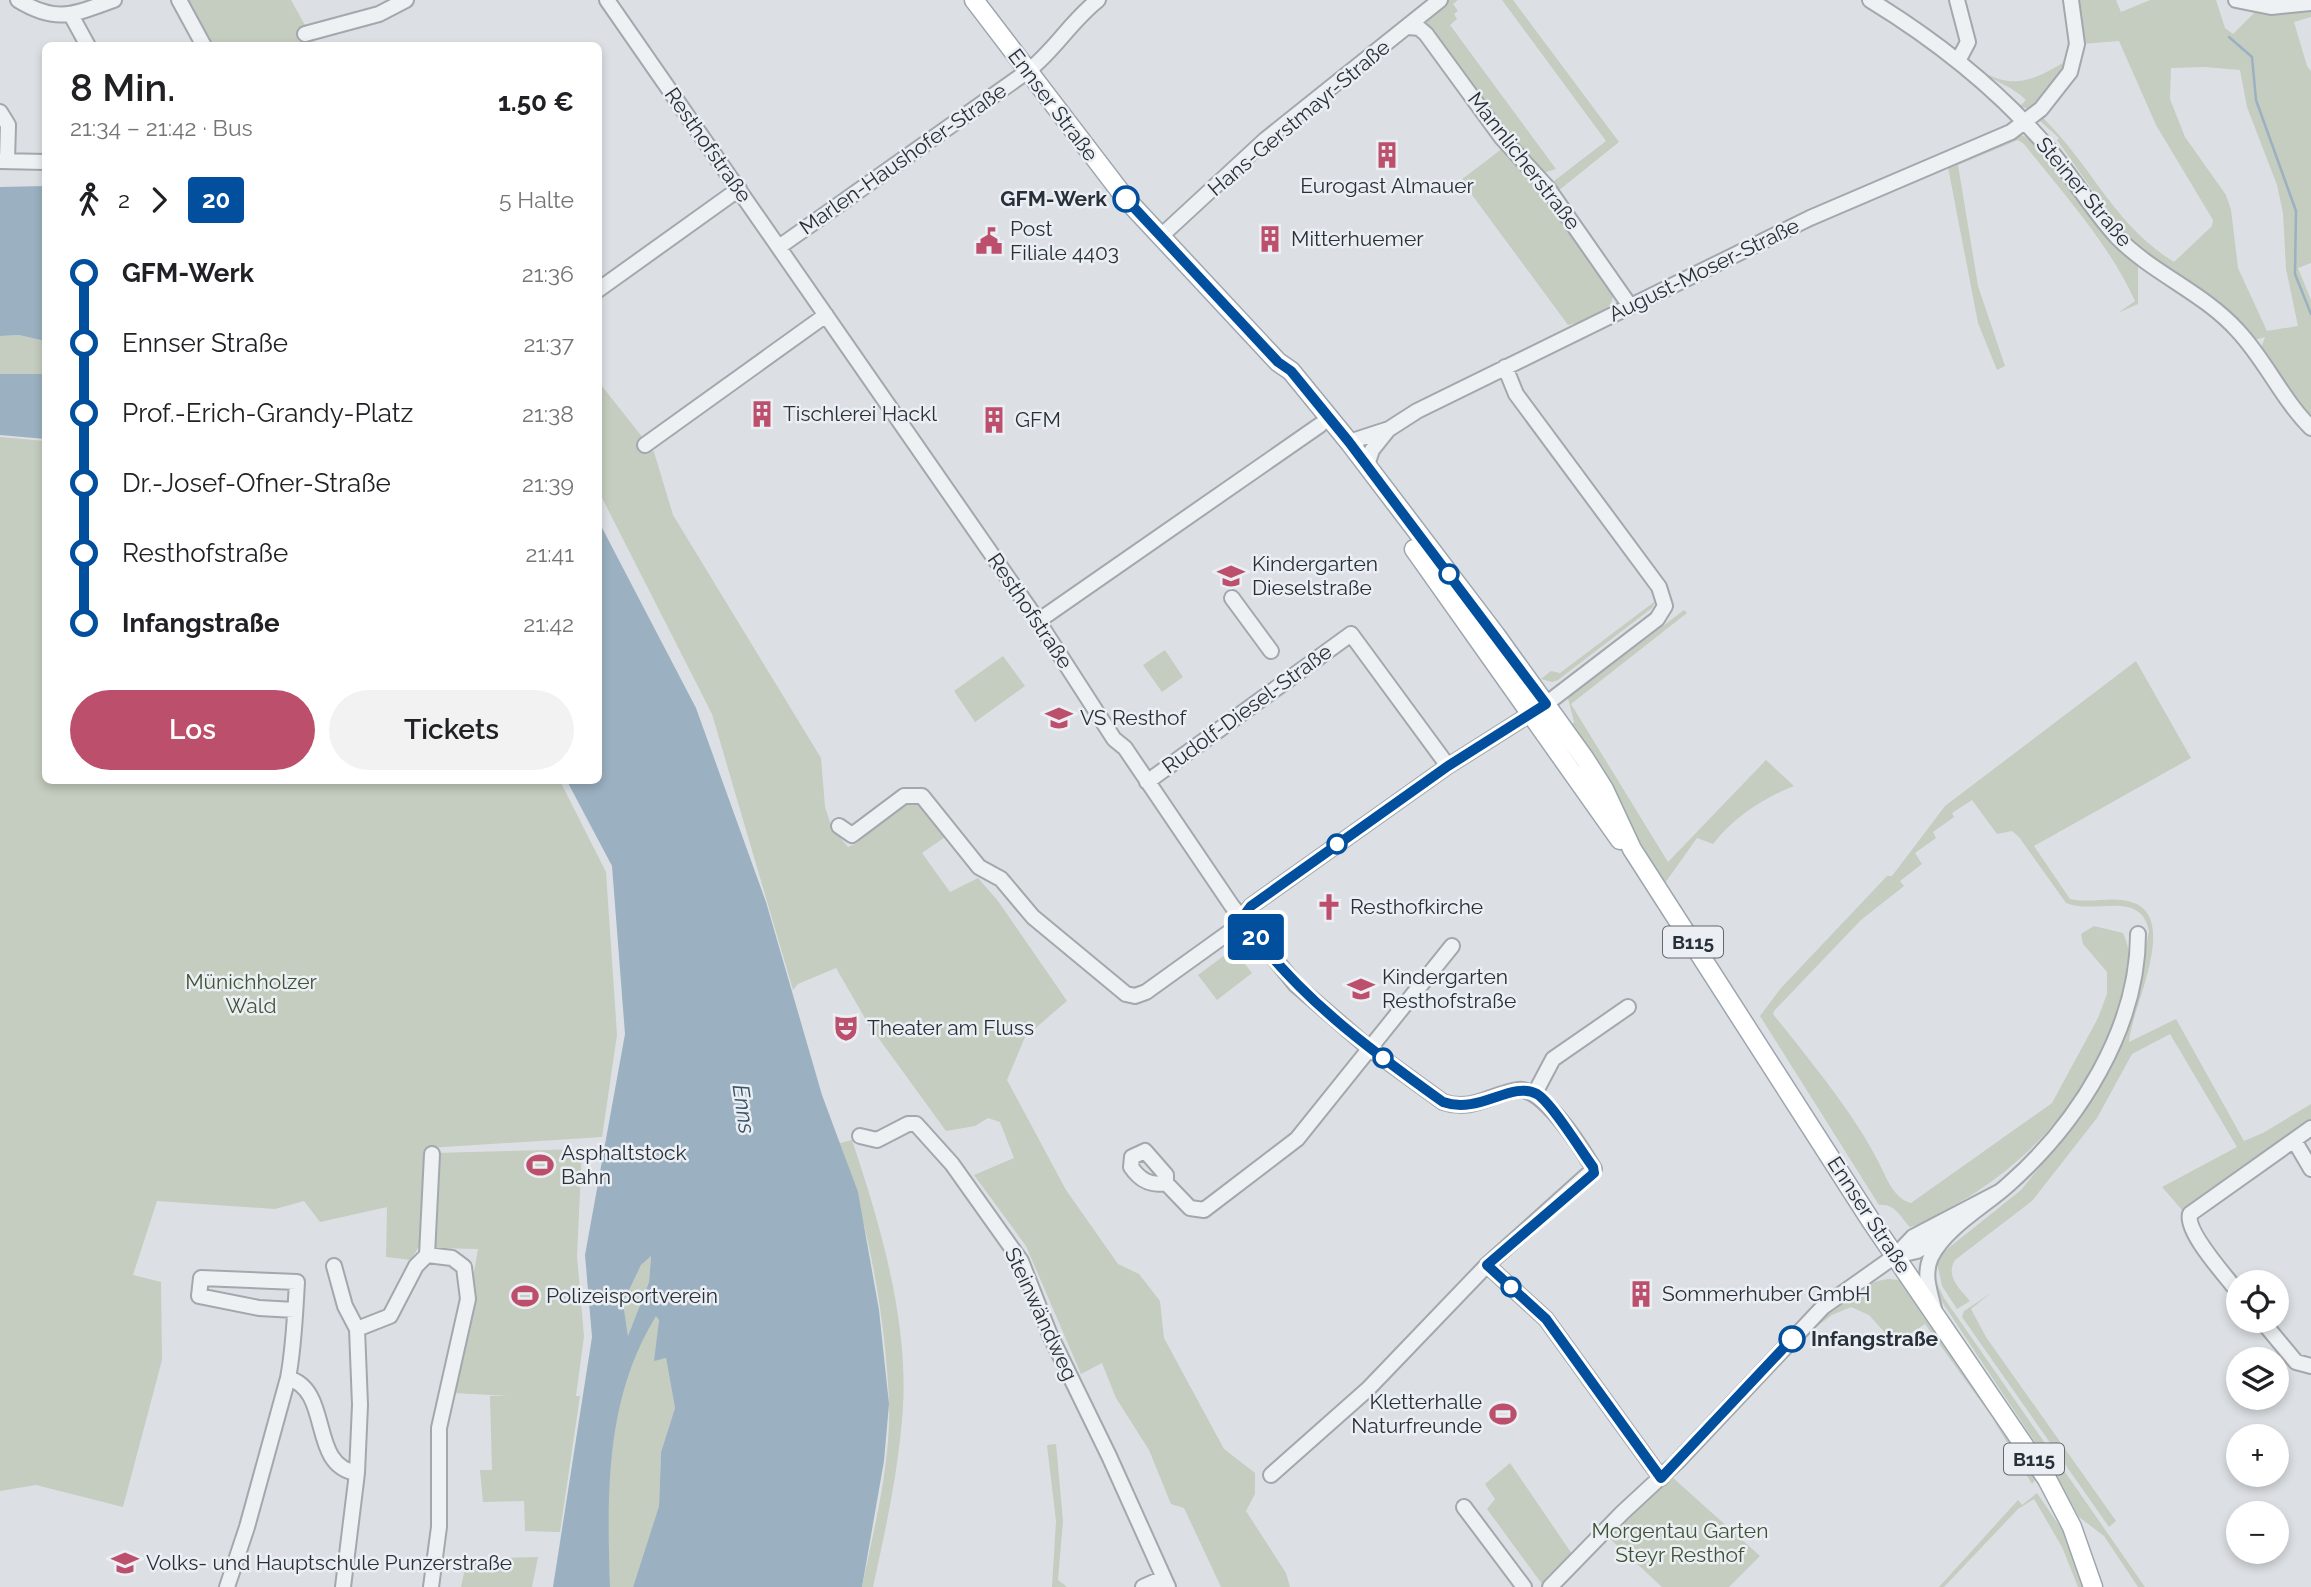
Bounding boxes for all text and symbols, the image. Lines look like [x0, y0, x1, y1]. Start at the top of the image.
street label: Hans-Gerstmayr-Straße [1203, 34, 1395, 201]
street label: Ennser Straße [1003, 44, 1104, 166]
text: 8 Min. [70, 65, 175, 110]
street label: Marlen-Haushofer-Straße [794, 78, 1011, 240]
street label: Resthofstraße [660, 83, 757, 207]
text: 1.50 € [498, 87, 574, 117]
street label: Mannlicherstraße [1463, 87, 1586, 235]
text: 21:34 – 21:42 · Bus [70, 114, 253, 141]
street label: Steiner Straße [2031, 132, 2137, 252]
building icon: Eurogast Almauer [1372, 140, 1402, 170]
place label: Eurogast Almauer [1300, 173, 1474, 198]
icon: walk [70, 181, 108, 219]
icon: forward [140, 181, 178, 219]
text: 20 [202, 185, 230, 214]
text: 2 [118, 186, 130, 213]
text: 5 Halte [499, 186, 574, 213]
place label: GFM-Werk [1000, 186, 1107, 211]
marker: GFM-Werk [1113, 186, 1139, 212]
street label: August-Moser-Straße [1604, 213, 1803, 327]
place label: Post Filiale 4403 [1010, 216, 1119, 265]
building icon: Mitterhuemer [1255, 224, 1285, 254]
public building icon: Post Filiale 4403 [974, 226, 1004, 256]
place label: Mitterhuemer [1291, 226, 1424, 251]
text: GFM-Werk [122, 258, 254, 288]
text: 21:36 [522, 260, 574, 287]
text: Ennser Straße [122, 328, 288, 358]
text: 21:37 [523, 330, 574, 357]
text: Prof.-Erich-Grandy-Platz [122, 398, 413, 428]
building icon: Tischlerei Hackl [747, 399, 777, 429]
text: 21:38 [522, 400, 574, 427]
place label: Tischlerei Hackl [783, 401, 937, 426]
building icon: GFM [979, 405, 1009, 435]
place label: GFM [1015, 407, 1061, 432]
text: Dr.-Josef-Ofner-Straße [122, 468, 391, 498]
text: 21:39 [522, 470, 574, 497]
text: Resthofstraße [122, 538, 288, 568]
text: 21:41 [525, 540, 574, 567]
street label: Resthofstraße [983, 548, 1078, 673]
place label: Kindergarten Dieselstraße [1252, 551, 1378, 600]
school or university icon: Kindergarten Dieselstraße [1216, 561, 1246, 591]
unlabelled marker [1439, 564, 1459, 584]
text: Infangstraße [122, 608, 280, 638]
text: 21:42 [523, 610, 574, 637]
street label: Rudolf-Diesel-Straße [1157, 639, 1336, 779]
button: Los [70, 690, 315, 770]
button: Tickets [329, 690, 574, 770]
school or university icon: VS Resthof [1044, 703, 1074, 733]
place label: VS Resthof [1080, 705, 1187, 730]
unlabelled marker [1327, 834, 1347, 854]
church icon: Resthofkirche [1314, 892, 1344, 922]
place label: Resthofkirche [1350, 894, 1483, 919]
line badge: 20 [1224, 914, 1288, 960]
text: 20 [1242, 922, 1270, 951]
road number: B115 [1663, 926, 1723, 958]
place label: Kindergarten Resthofstraße [1382, 964, 1516, 1013]
park label: Münichholzer Wald [185, 969, 317, 1018]
school or university icon: Kindergarten Resthofstraße [1346, 974, 1376, 1004]
theatre icon: Theater am Fluss [831, 1013, 861, 1043]
place label: Theater am Fluss [867, 1015, 1034, 1040]
unlabelled marker [1373, 1048, 1393, 1068]
water label: Enns [728, 1082, 761, 1136]
place label: Asphaltstock Bahn [561, 1140, 687, 1189]
sports icon: Asphaltstock Bahn [525, 1150, 555, 1180]
street label: Ennser Straße [1822, 1152, 1916, 1278]
street label: Steinwändweg [1000, 1243, 1083, 1384]
map controls [2226, 1270, 2289, 1564]
button: locate [2226, 1270, 2289, 1333]
unlabelled marker [1501, 1277, 1521, 1297]
building icon: Sommerhuber GmbH [1626, 1279, 1656, 1309]
sports icon: Polizeisportverein [510, 1281, 540, 1311]
place label: Sommerhuber GmbH [1662, 1281, 1870, 1306]
place label: Polizeisportverein [546, 1283, 718, 1308]
marker: Infangstraße [1779, 1326, 1805, 1352]
place label: Infangstraße [1811, 1326, 1939, 1351]
button: layers [2226, 1347, 2289, 1410]
place label: Kletterhalle Naturfreunde [1351, 1389, 1482, 1438]
sports icon: Kletterhalle Naturfreunde [1488, 1399, 1518, 1429]
button: + [2226, 1424, 2289, 1487]
road number: B115 [2004, 1443, 2064, 1474]
button: − [2226, 1501, 2289, 1564]
park label: Morgentau Garten Steyr Resthof [1592, 1518, 1768, 1567]
school or university icon: Volks- und Hauptschule Punzerstraße [110, 1548, 140, 1578]
place label: Volks- und Hauptschule Punzerstraße [146, 1550, 512, 1575]

